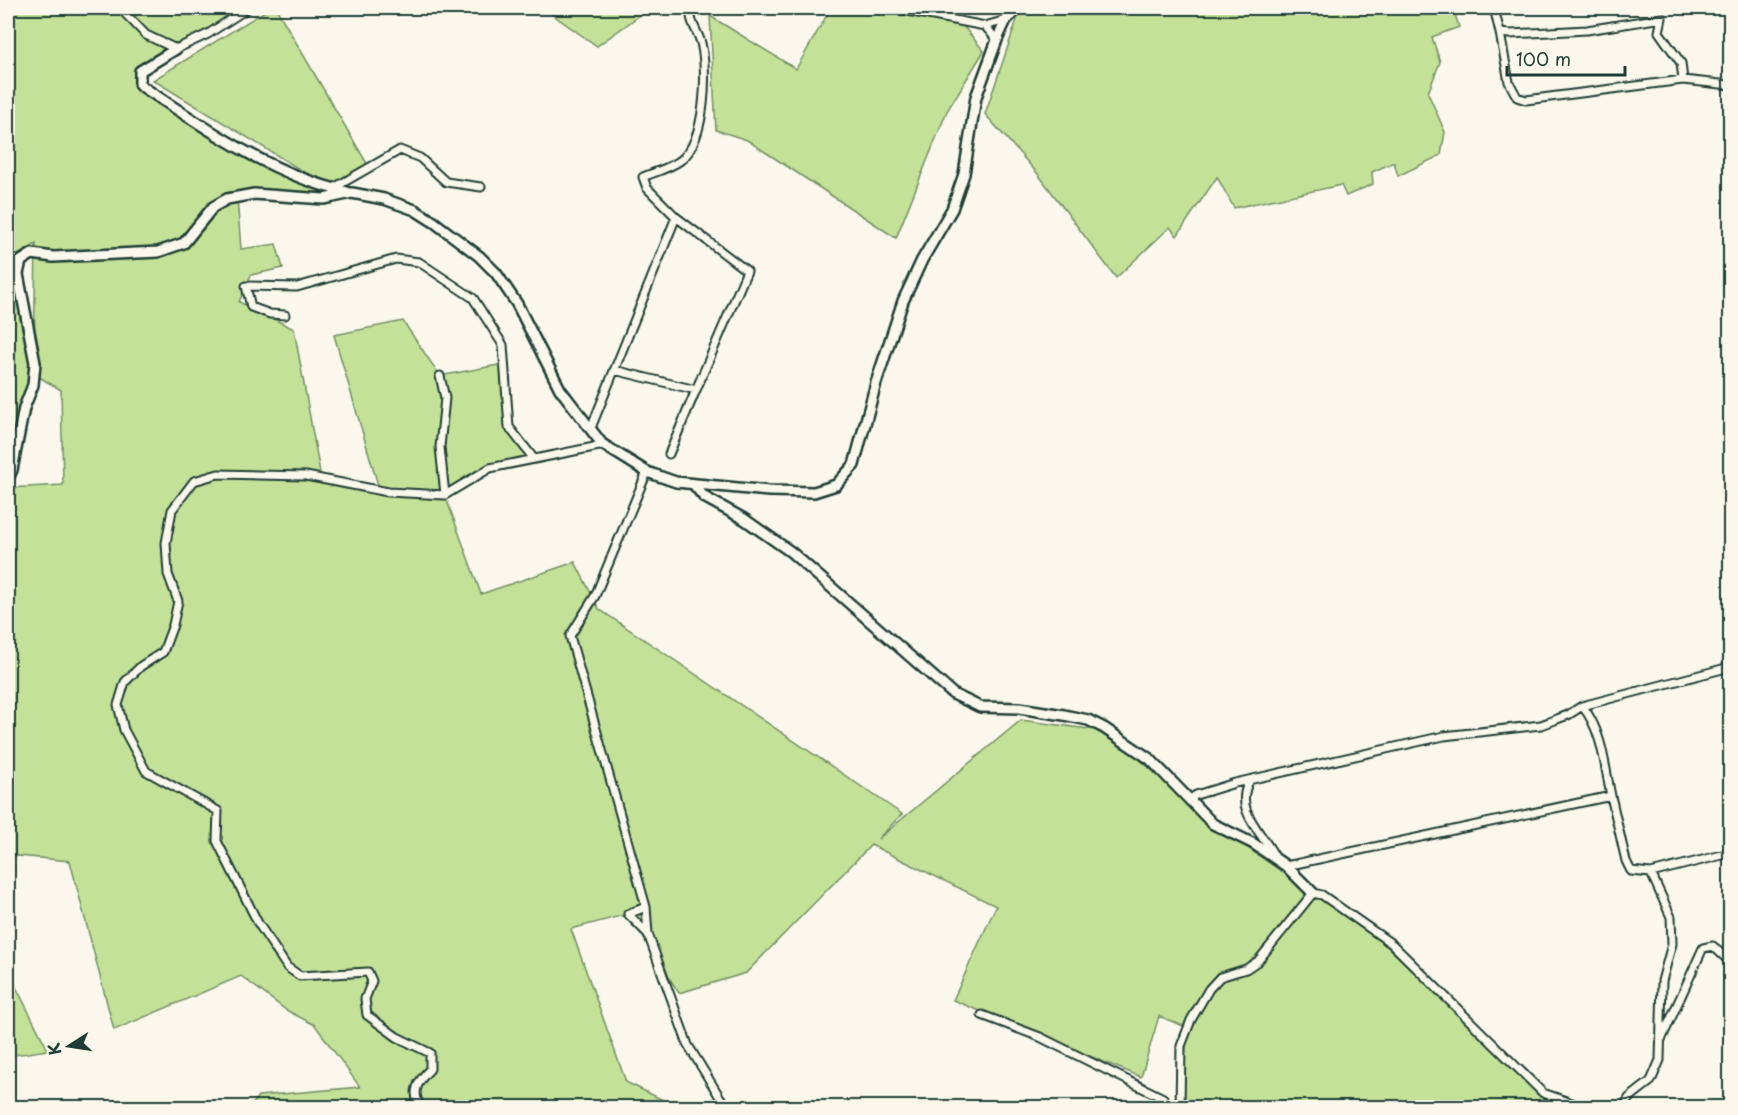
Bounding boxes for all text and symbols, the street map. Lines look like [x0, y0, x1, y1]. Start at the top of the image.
scale bar [1507, 39, 1626, 77]
text: 100 m [1516, 45, 1571, 72]
north arrow [39, 1016, 99, 1076]
text: K [40, 1041, 66, 1058]

